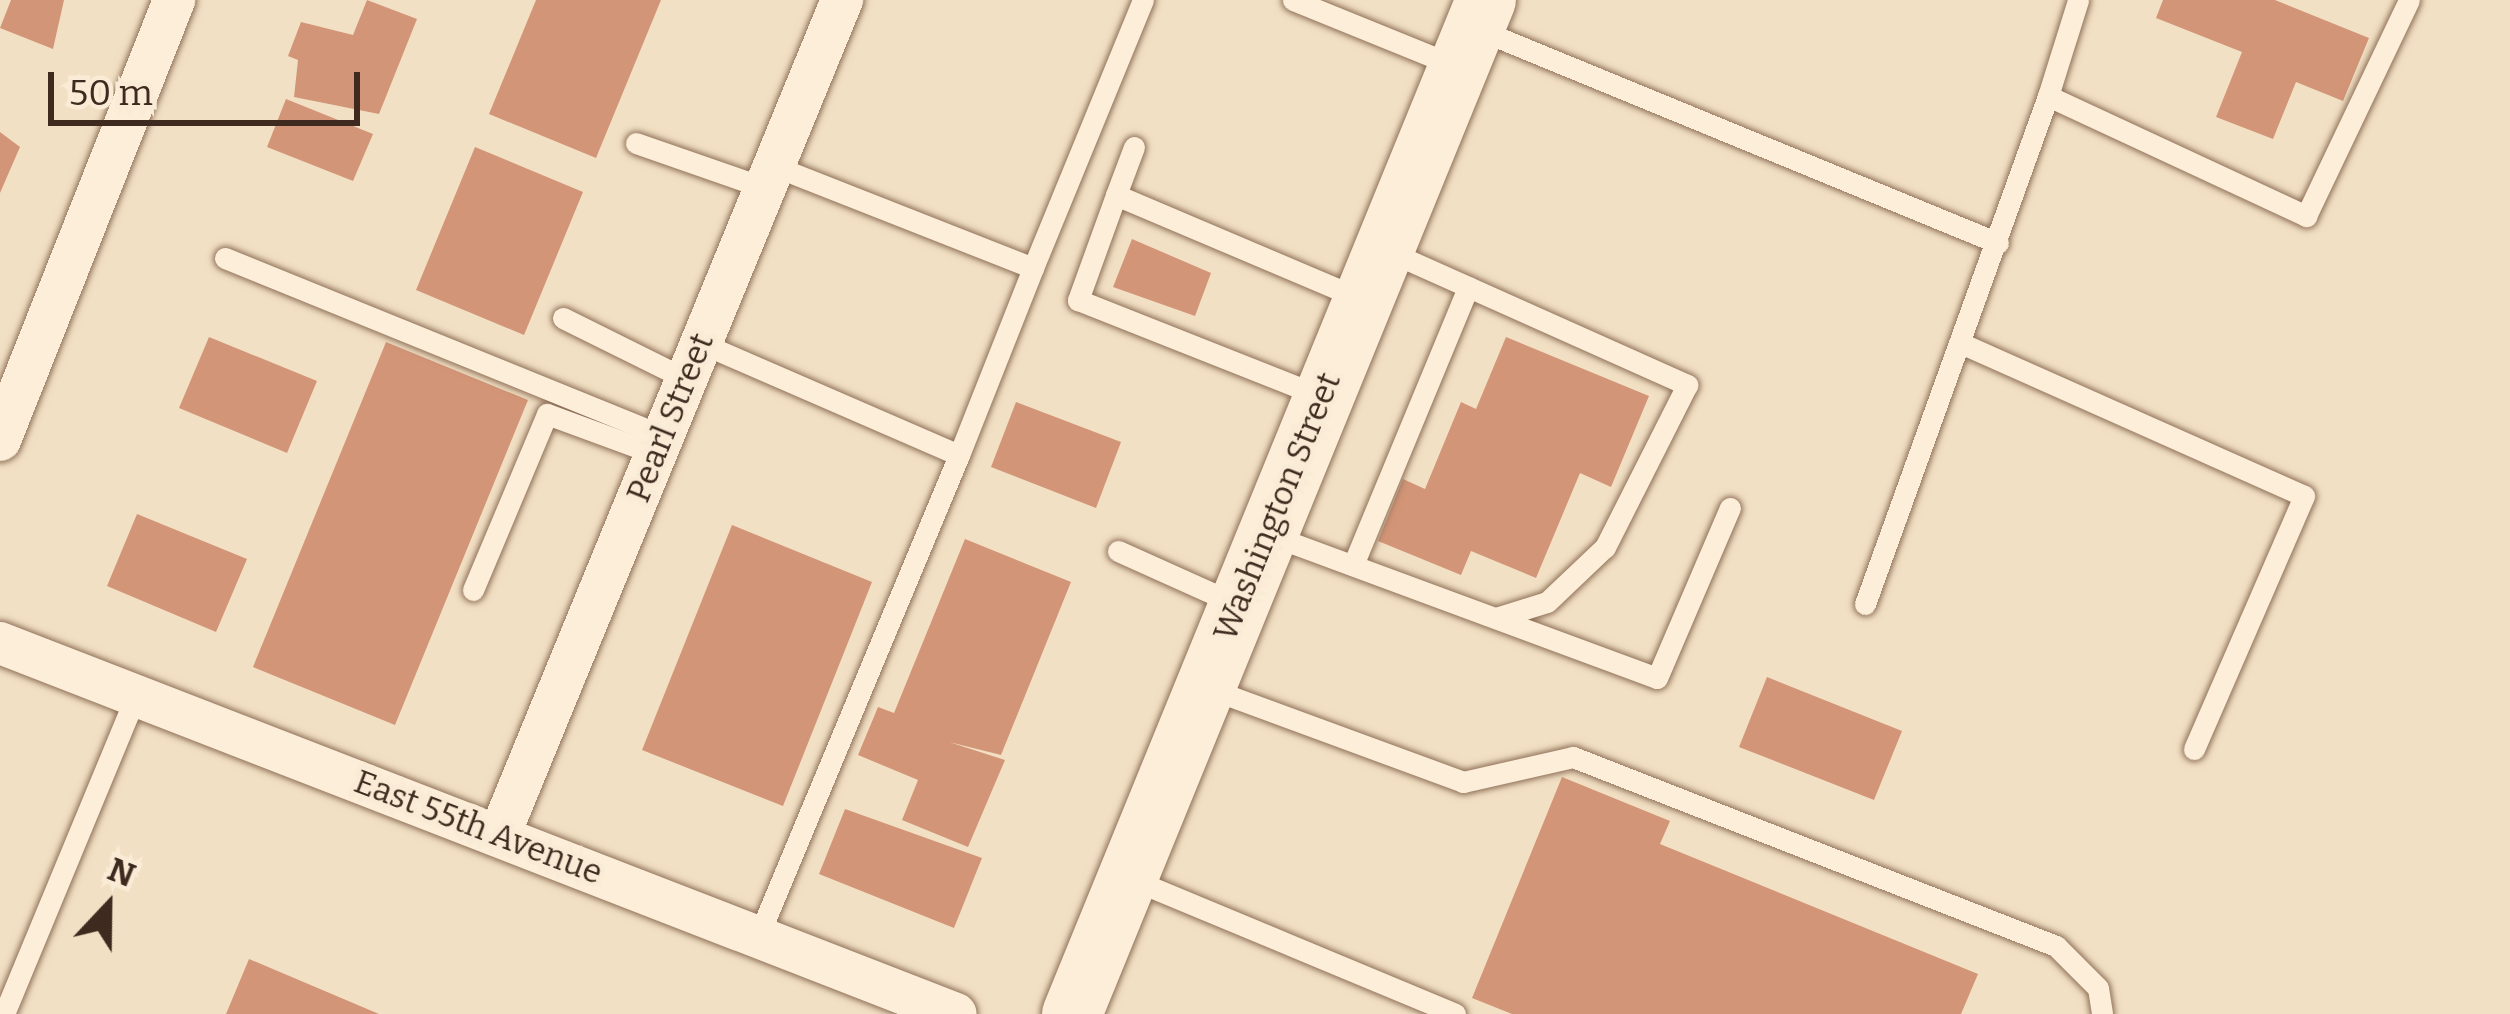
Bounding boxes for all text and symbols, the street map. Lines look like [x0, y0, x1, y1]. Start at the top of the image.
scale bar [54, 48, 366, 122]
text: 50 m [69, 71, 153, 115]
street label: Pearl Street [619, 328, 723, 508]
street label: Washington Street [1206, 367, 1350, 647]
street label: East 55th Avenue [348, 763, 608, 893]
north arrow [48, 846, 168, 966]
text: N [102, 849, 141, 896]

